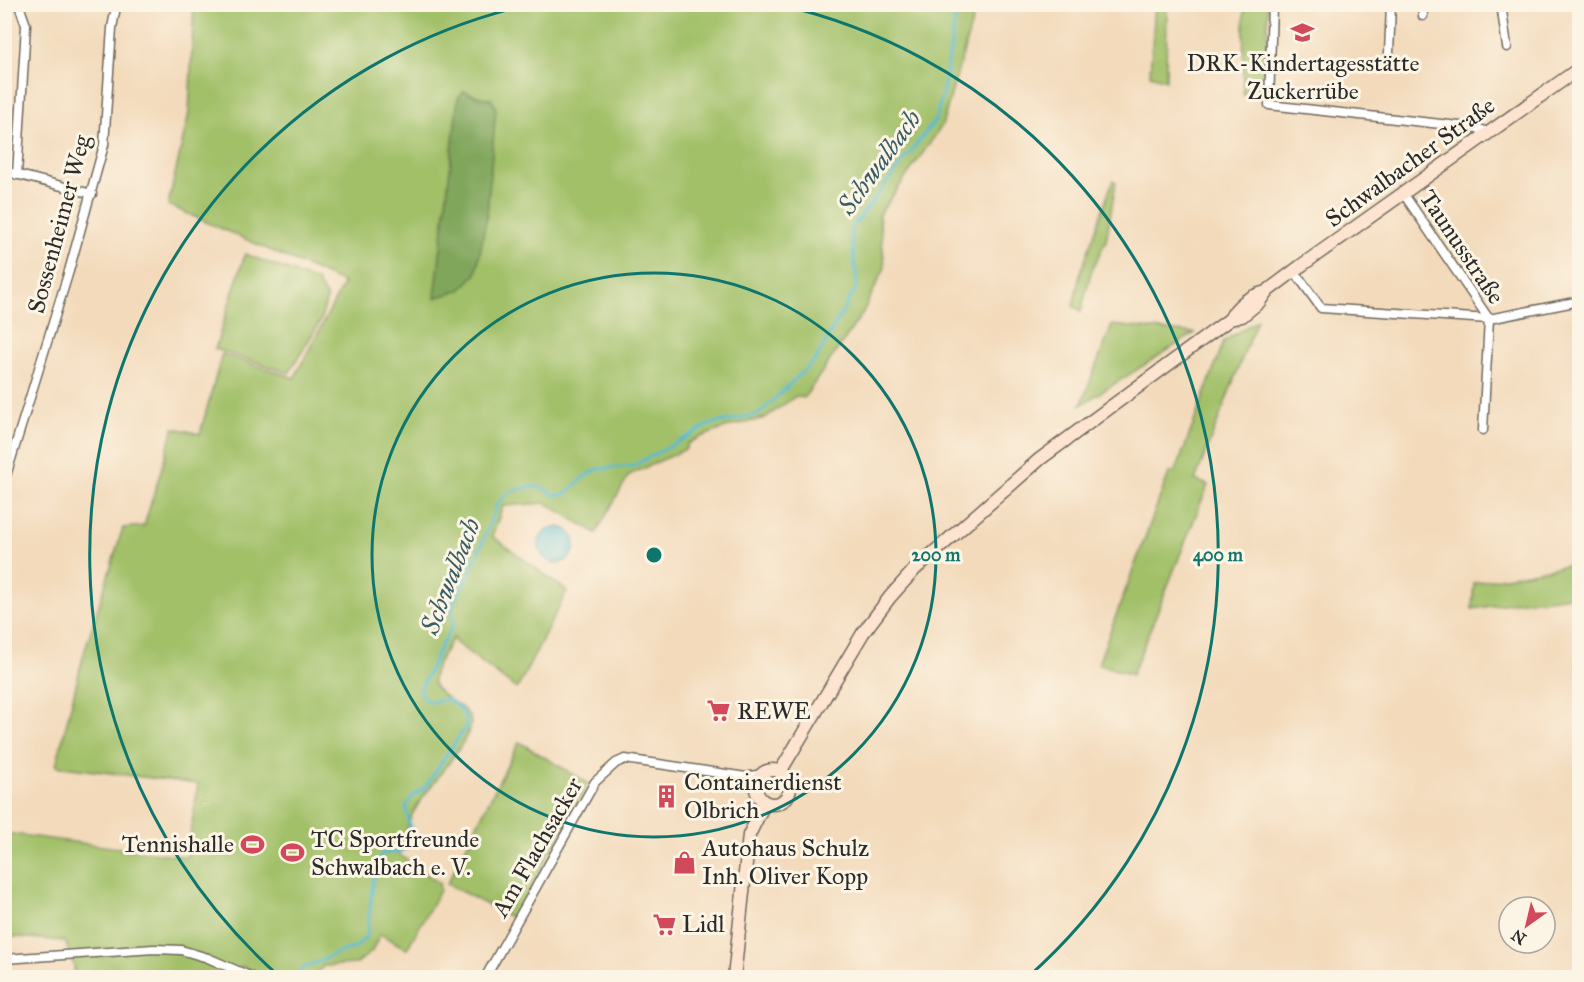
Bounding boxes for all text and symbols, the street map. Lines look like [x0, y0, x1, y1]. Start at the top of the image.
school or university icon: DRK-Kindertagesstätte Zuckerrübe [1290, 20, 1316, 46]
place label: DRK-Kindertagesstätte Zuckerrübe [1186, 48, 1420, 106]
street label: Schwalbacher Straße [1319, 90, 1501, 234]
water label: Schwalbach [830, 103, 928, 221]
street label: Sossenheimer Weg [21, 131, 97, 317]
street label: Taunusstraße [1413, 184, 1511, 310]
water label: Schwalbach [413, 513, 487, 639]
text: 200 m [912, 544, 961, 566]
text: 400 m [1193, 544, 1244, 567]
centre of rings [644, 545, 664, 565]
place label: REWE [737, 696, 811, 726]
supermarket icon: REWE [706, 698, 732, 724]
place label: Containerdienst Olbrich [684, 767, 842, 825]
street label: Am Flachsacker [484, 772, 589, 923]
building icon: Containerdienst Olbrich [653, 783, 679, 809]
place label: TC Sportfreunde Schwalbach e. V. [311, 824, 479, 882]
place label: Tennishalle [122, 829, 234, 859]
sports icon: Tennishalle [239, 831, 265, 857]
place label: Autohaus Schulz Inh. Oliver Kopp [701, 833, 869, 891]
sports icon: TC Sportfreunde Schwalbach e. V. [280, 840, 306, 866]
shop icon: Autohaus Schulz Inh. Oliver Kopp [671, 849, 697, 875]
north arrow [1497, 895, 1557, 955]
place label: Lidl [682, 909, 725, 939]
supermarket icon: Lidl [651, 911, 677, 937]
text: N [1508, 925, 1530, 949]

